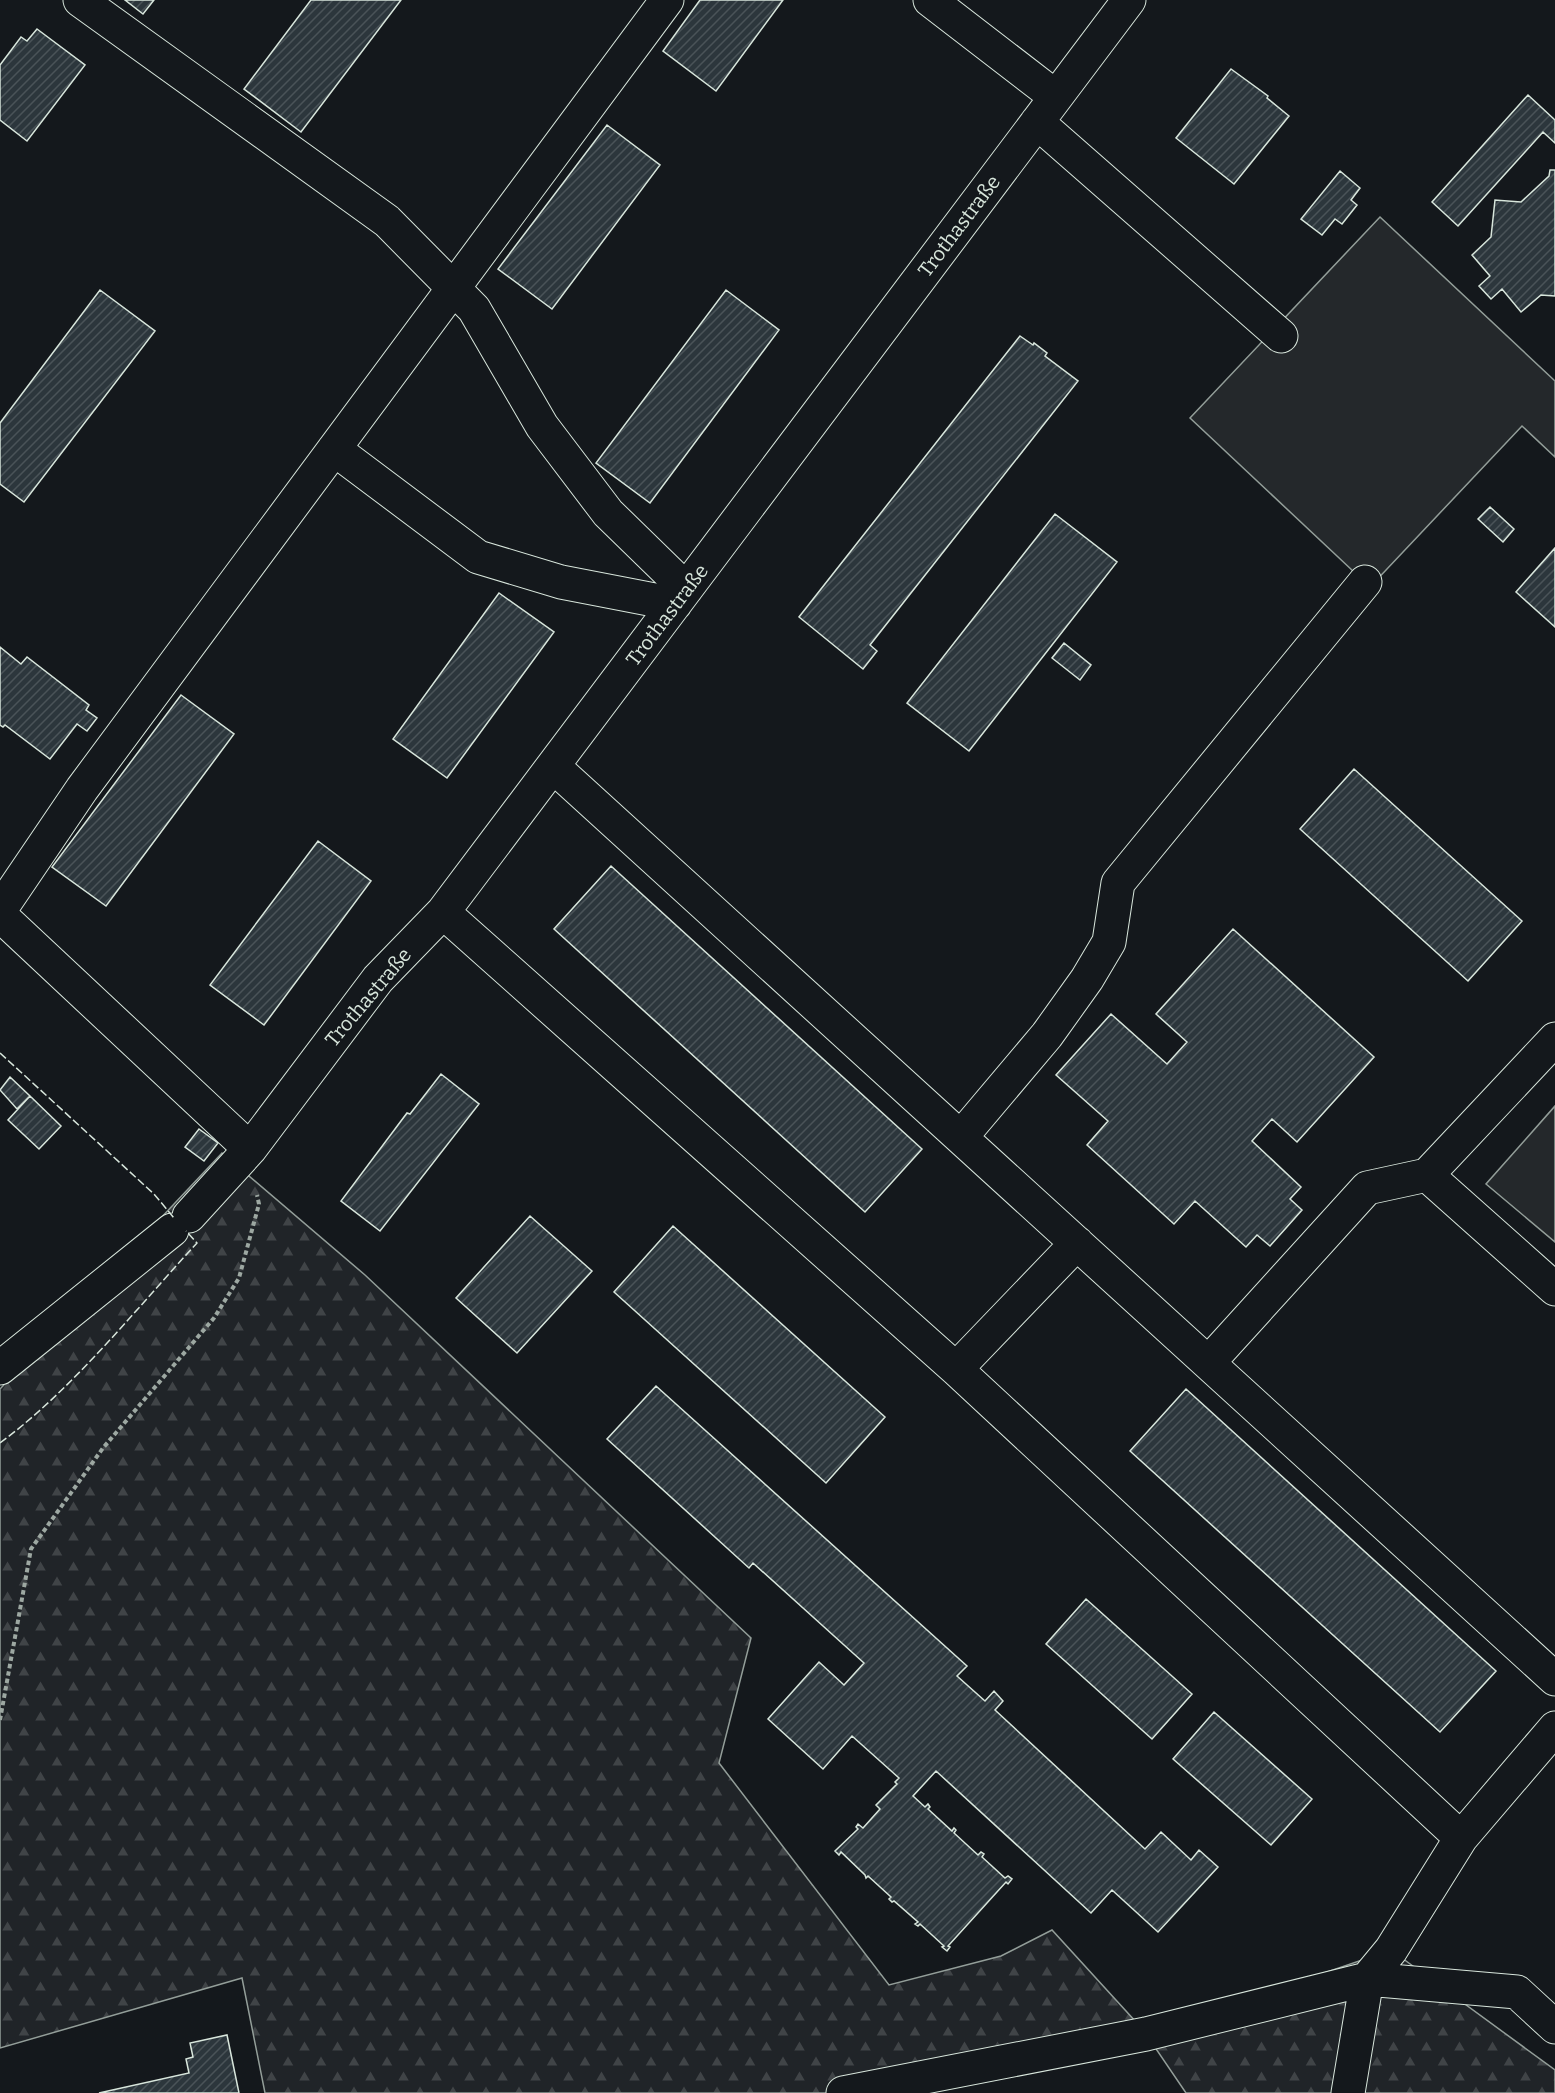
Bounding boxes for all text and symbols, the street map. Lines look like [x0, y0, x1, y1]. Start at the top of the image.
street label: Trothastraße [913, 170, 1005, 282]
street label: Trothastraße [621, 559, 713, 671]
street label: Trothastraße [320, 943, 416, 1051]

